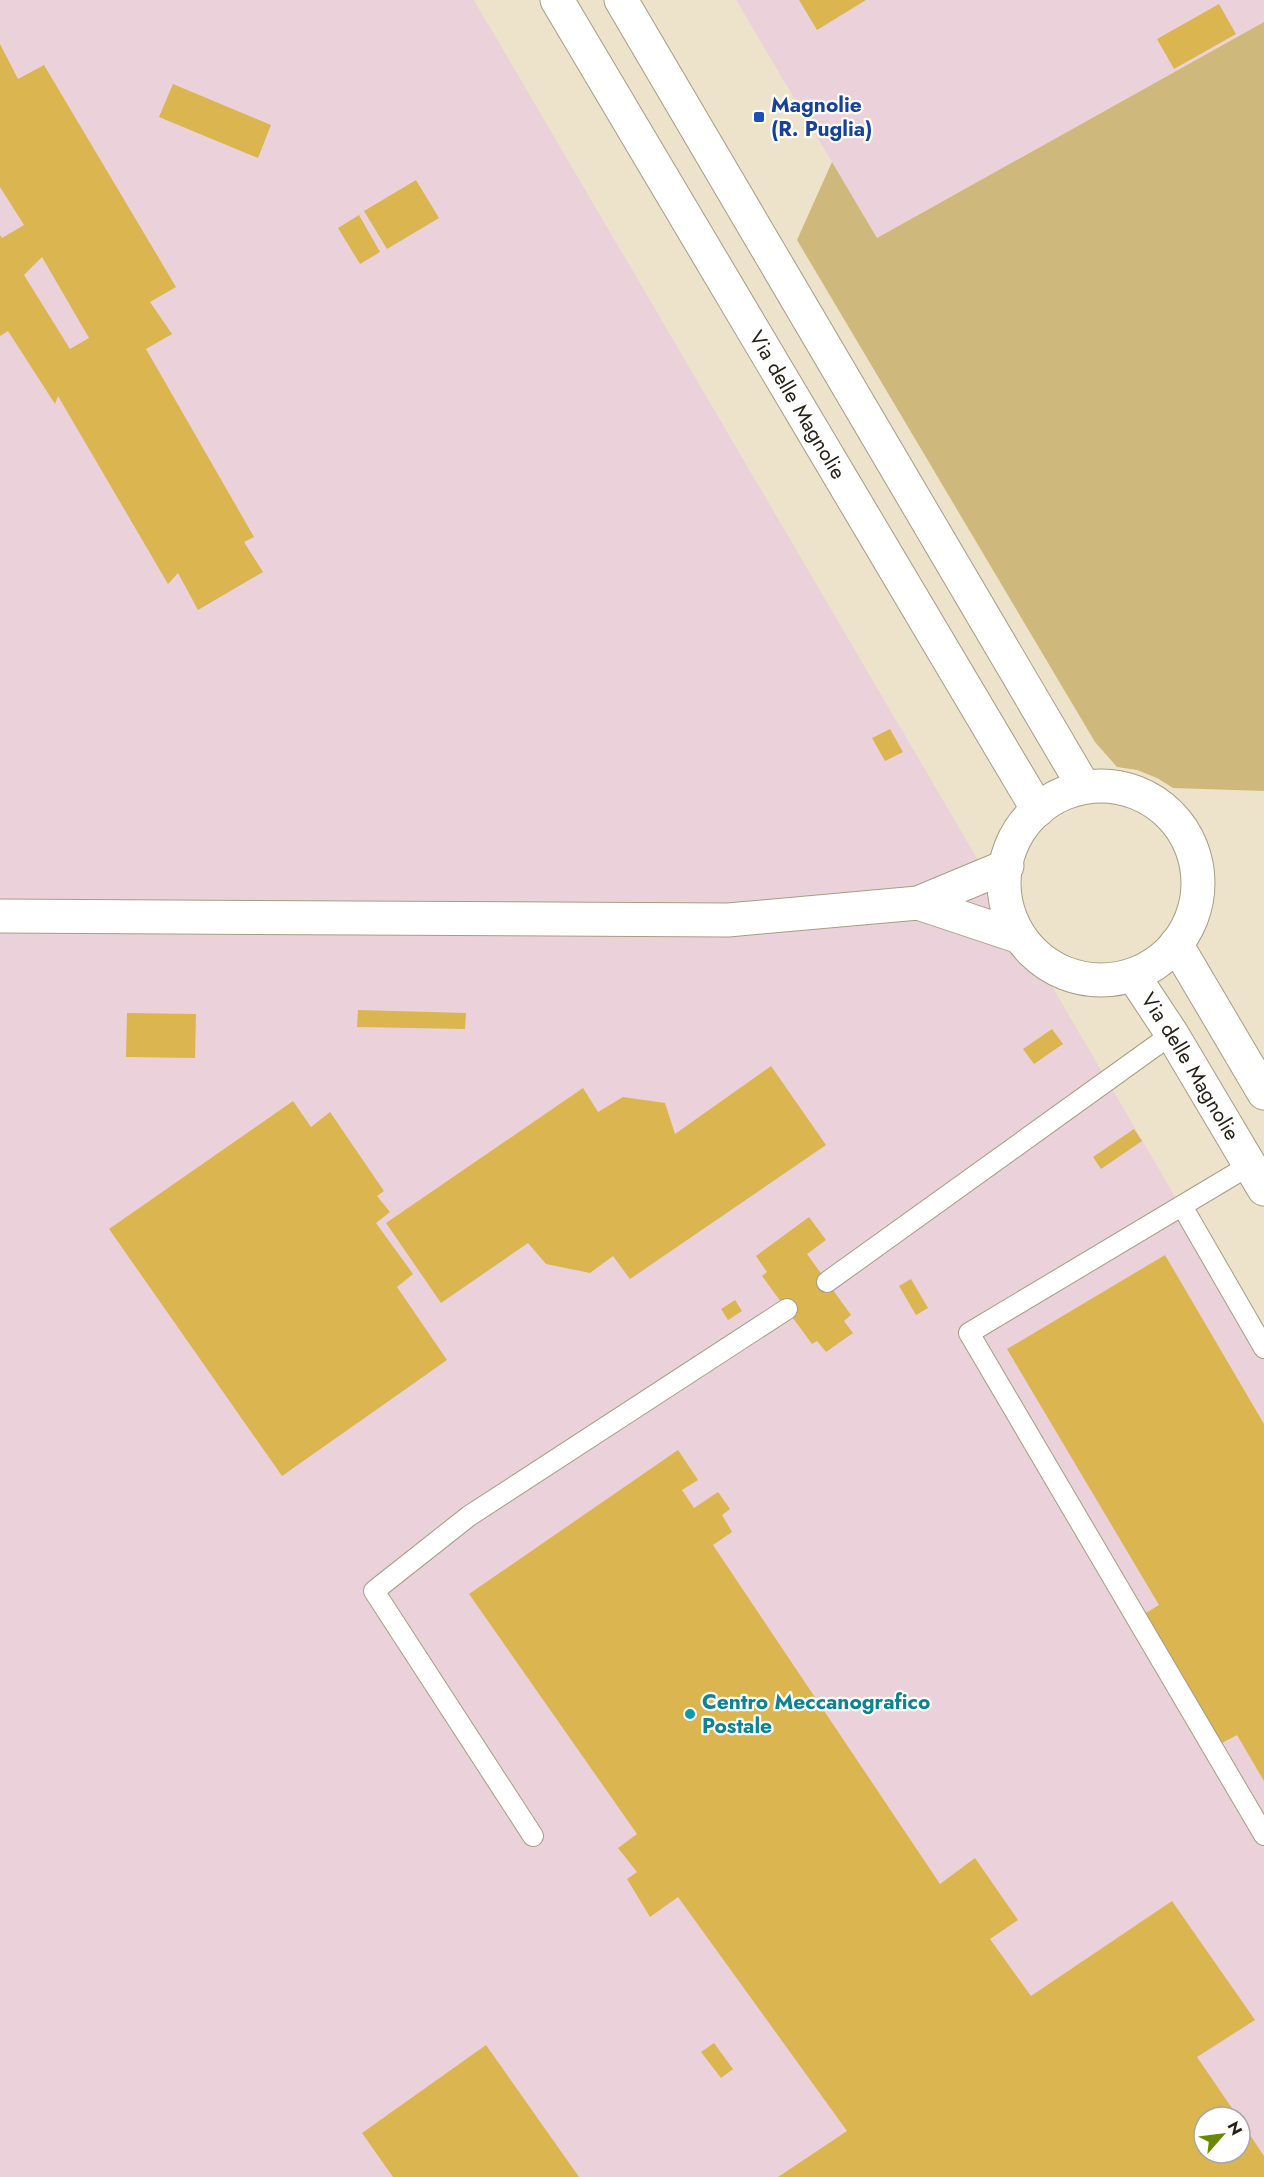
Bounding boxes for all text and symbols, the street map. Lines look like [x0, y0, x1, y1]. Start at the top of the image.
place label: Magnolie (R. Puglia) [771, 90, 872, 144]
marker: Magnolie (R. Puglia) [752, 110, 766, 124]
street label: Via delle Magnolie [742, 325, 853, 485]
street label: Via delle Magnolie [1134, 987, 1247, 1146]
place label: Centro Meccanografico Postale [702, 1687, 930, 1741]
marker: Centro Meccanografico Postale [683, 1707, 697, 1721]
north arrow [1192, 2105, 1252, 2165]
text: N [1222, 2117, 1248, 2139]

